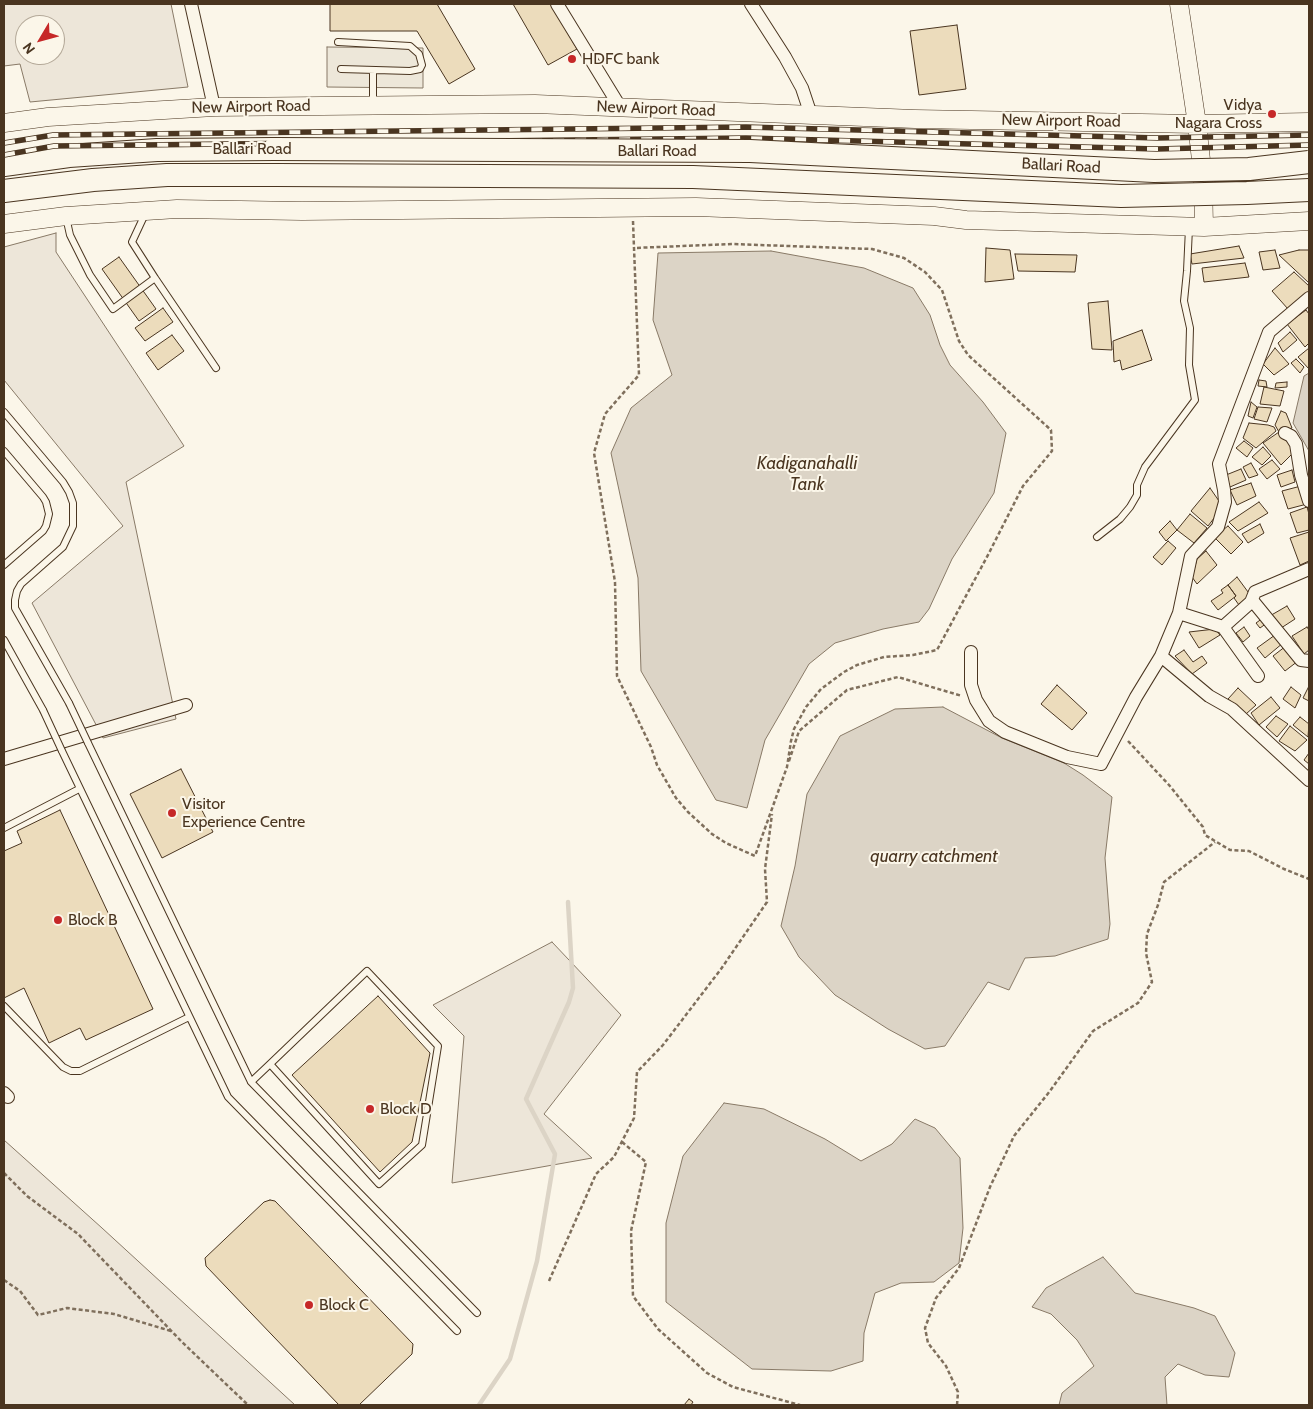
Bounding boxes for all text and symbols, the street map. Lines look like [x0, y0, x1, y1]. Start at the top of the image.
north arrow [15, 15, 65, 65]
text: N [19, 39, 39, 58]
place label: HDFC bank [582, 49, 659, 69]
marker: HDFC bank [566, 53, 578, 65]
place label: Vidya Nagara Cross [1175, 95, 1262, 133]
street label: New Airport Road [191, 96, 311, 118]
street label: New Airport Road [596, 97, 716, 121]
marker: Vidya Nagara Cross [1266, 108, 1278, 120]
street label: New Airport Road [1001, 110, 1121, 132]
street label: Ballari Road [212, 139, 292, 159]
street label: Ballari Road [617, 141, 697, 161]
street label: Ballari Road [1021, 154, 1101, 178]
water label: Kadiganahalli Tank [757, 453, 857, 496]
place label: Visitor Experience Centre [182, 794, 305, 832]
marker: Visitor Experience Centre [166, 807, 178, 819]
water label: quarry catchment [870, 846, 998, 868]
place label: Block B [68, 910, 118, 930]
marker: Block B [52, 914, 64, 926]
place label: Block D [380, 1099, 432, 1119]
marker: Block D [364, 1103, 376, 1115]
place label: Block C [319, 1295, 369, 1315]
marker: Block C [303, 1299, 315, 1311]

